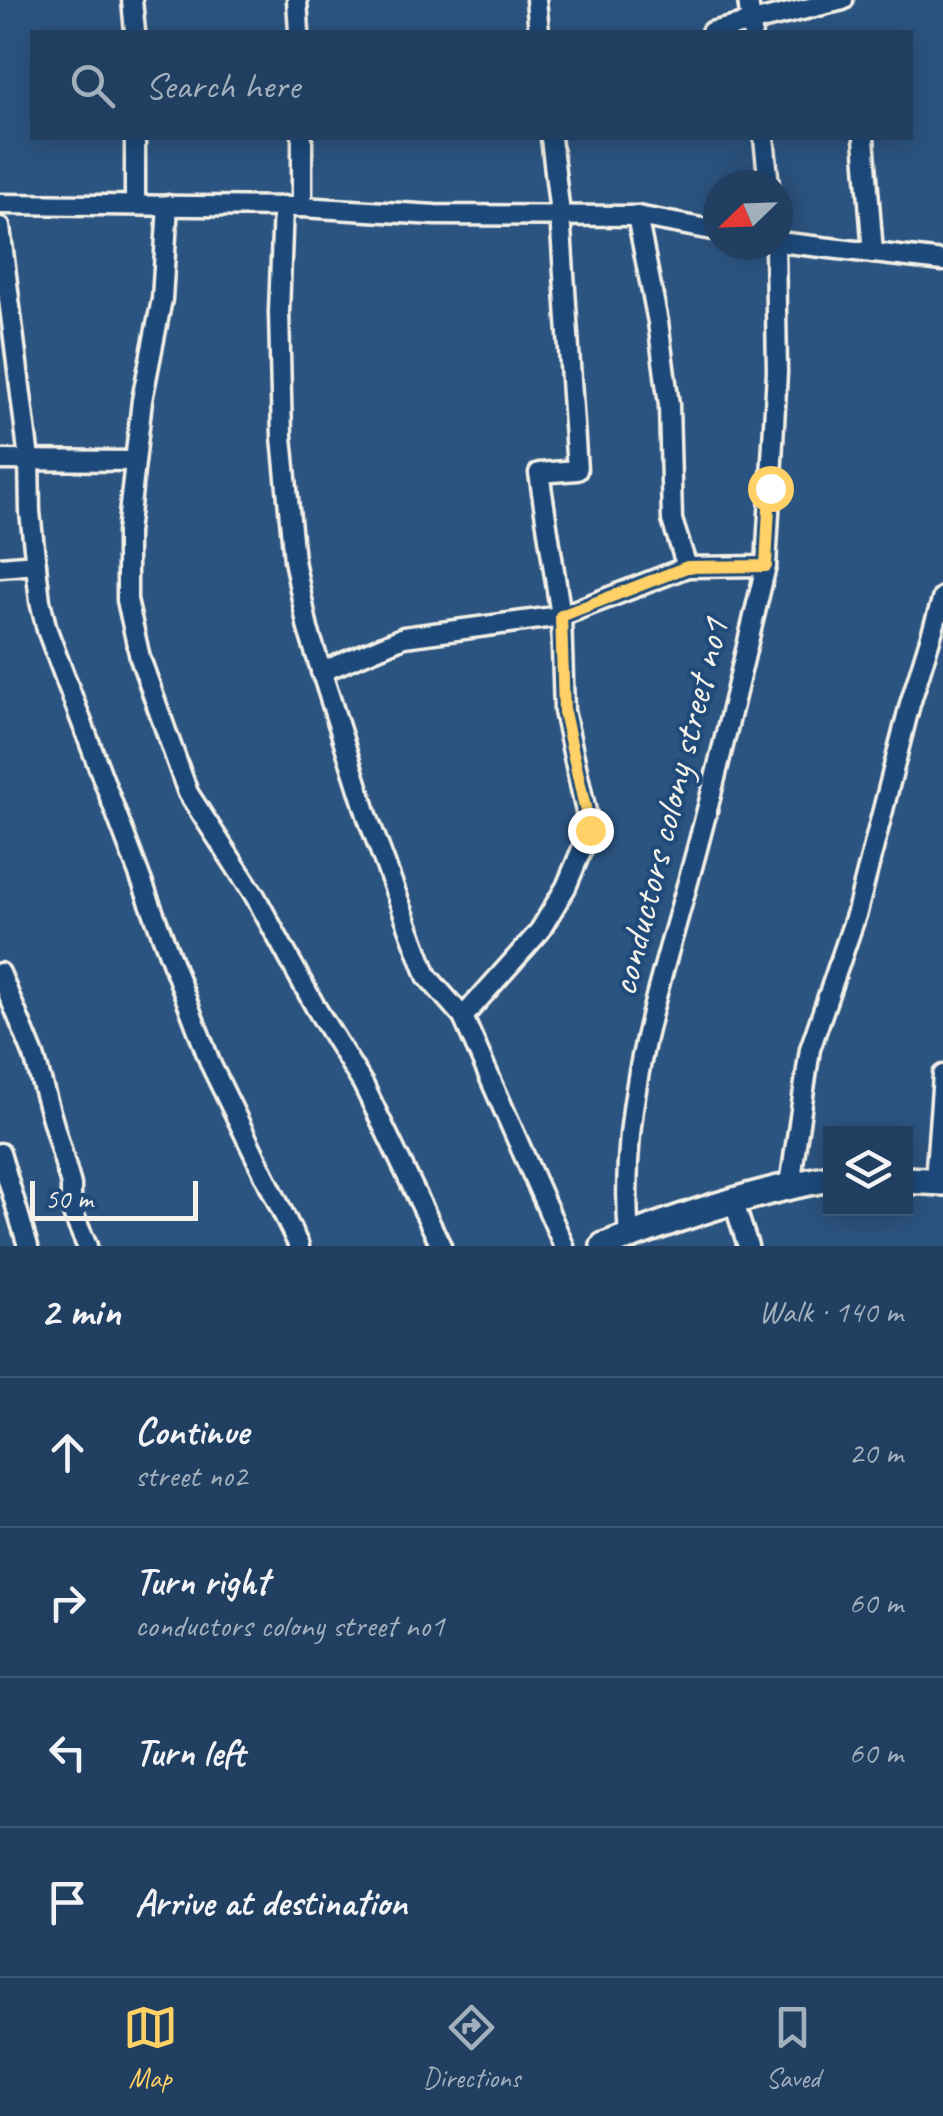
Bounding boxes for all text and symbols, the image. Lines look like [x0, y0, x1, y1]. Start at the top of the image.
search box [30, 30, 913, 140]
icon: search [65, 58, 120, 113]
text: Search here [145, 62, 300, 109]
north arrow [703, 170, 793, 260]
route start [748, 466, 794, 512]
street label: conductors colony street no1 [598, 611, 741, 1001]
route end [568, 808, 614, 854]
map controls [823, 1126, 913, 1216]
button: layers [823, 1126, 913, 1216]
scale bar [30, 1176, 198, 1220]
text: 50 m [45, 1181, 93, 1216]
text: 2 min [40, 1285, 120, 1338]
text: Walk · 140 m [759, 1291, 903, 1332]
text: Continue [135, 1408, 249, 1455]
icon: ahead [40, 1425, 95, 1480]
text: 20 m [849, 1432, 903, 1473]
text: street no2 [135, 1455, 247, 1496]
text: Turn right [135, 1558, 269, 1605]
icon: right [40, 1575, 95, 1630]
text: 60 m [849, 1582, 903, 1623]
text: conductors colony street no1 [135, 1605, 444, 1646]
icon: left [40, 1725, 95, 1780]
text: Turn left [135, 1729, 245, 1776]
text: 60 m [849, 1732, 903, 1773]
icon: arrive [40, 1875, 95, 1930]
text: Arrive at destination [135, 1879, 407, 1926]
tab: Map [123, 2000, 178, 2095]
tab: Directions [423, 2000, 520, 2095]
tab: Saved [765, 2000, 820, 2095]

